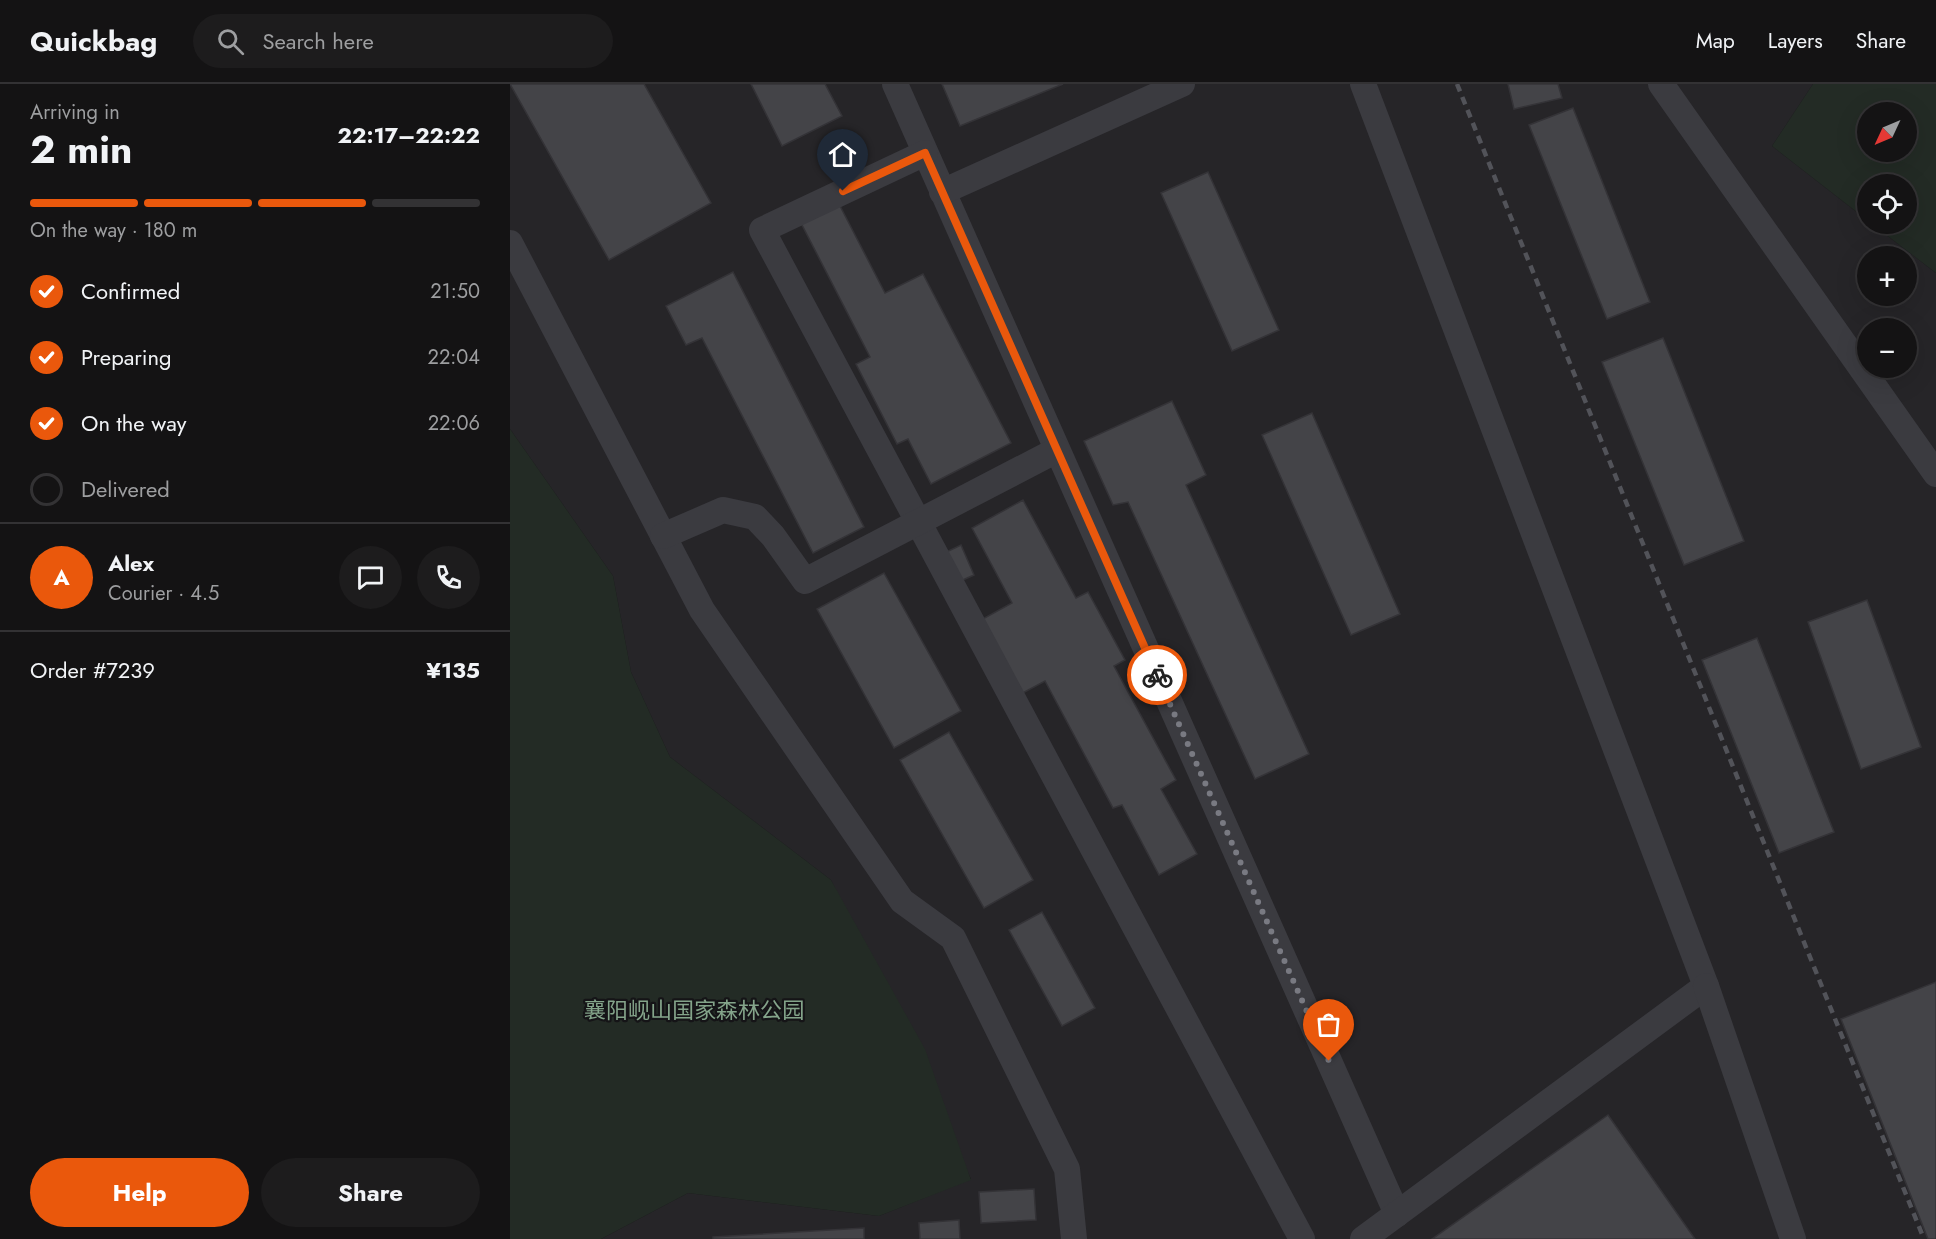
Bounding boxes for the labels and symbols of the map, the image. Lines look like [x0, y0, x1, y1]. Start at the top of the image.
north arrow [1857, 102, 1917, 162]
pin [817, 129, 868, 191]
courier [1127, 645, 1187, 705]
park label: 襄阳岘山国家森林公园 [584, 994, 804, 1026]
pin [1303, 999, 1354, 1061]

